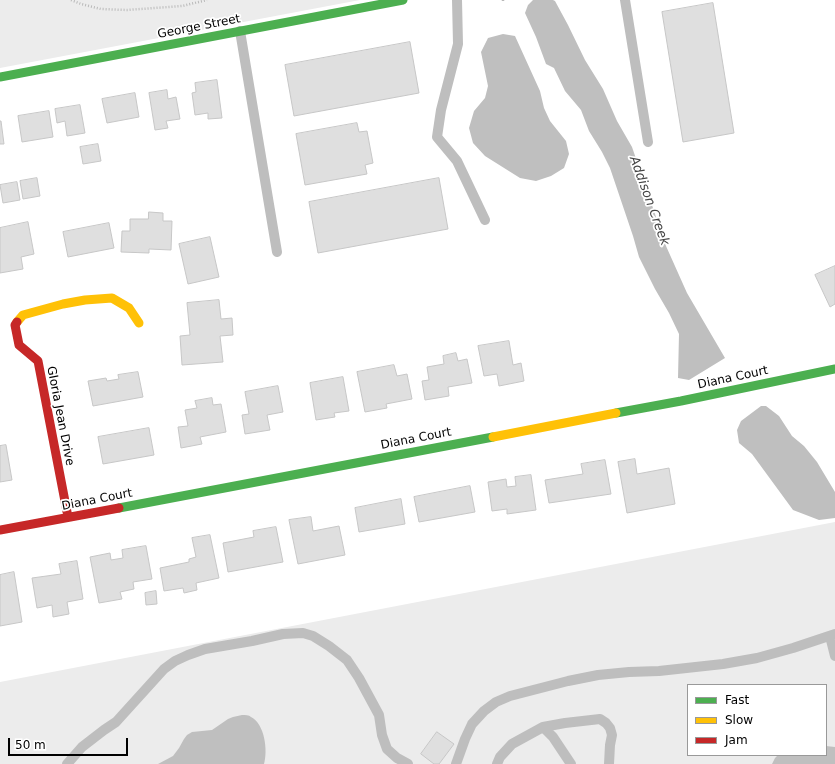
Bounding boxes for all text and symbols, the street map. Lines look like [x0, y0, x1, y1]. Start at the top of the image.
street label: George Street [156, 12, 242, 42]
water label: Addison Creek [626, 154, 672, 248]
street label: Diana Court [696, 364, 770, 392]
street label: Gloria Jean Drive [43, 365, 77, 467]
street label: Diana Court [379, 425, 453, 453]
street label: Diana Court [60, 486, 134, 514]
legend [687, 684, 827, 756]
text: Fast [725, 693, 749, 707]
text: Slow [725, 713, 753, 727]
scale bar [10, 730, 130, 756]
text: Jam [725, 733, 748, 747]
text: 50 m [15, 738, 46, 752]

